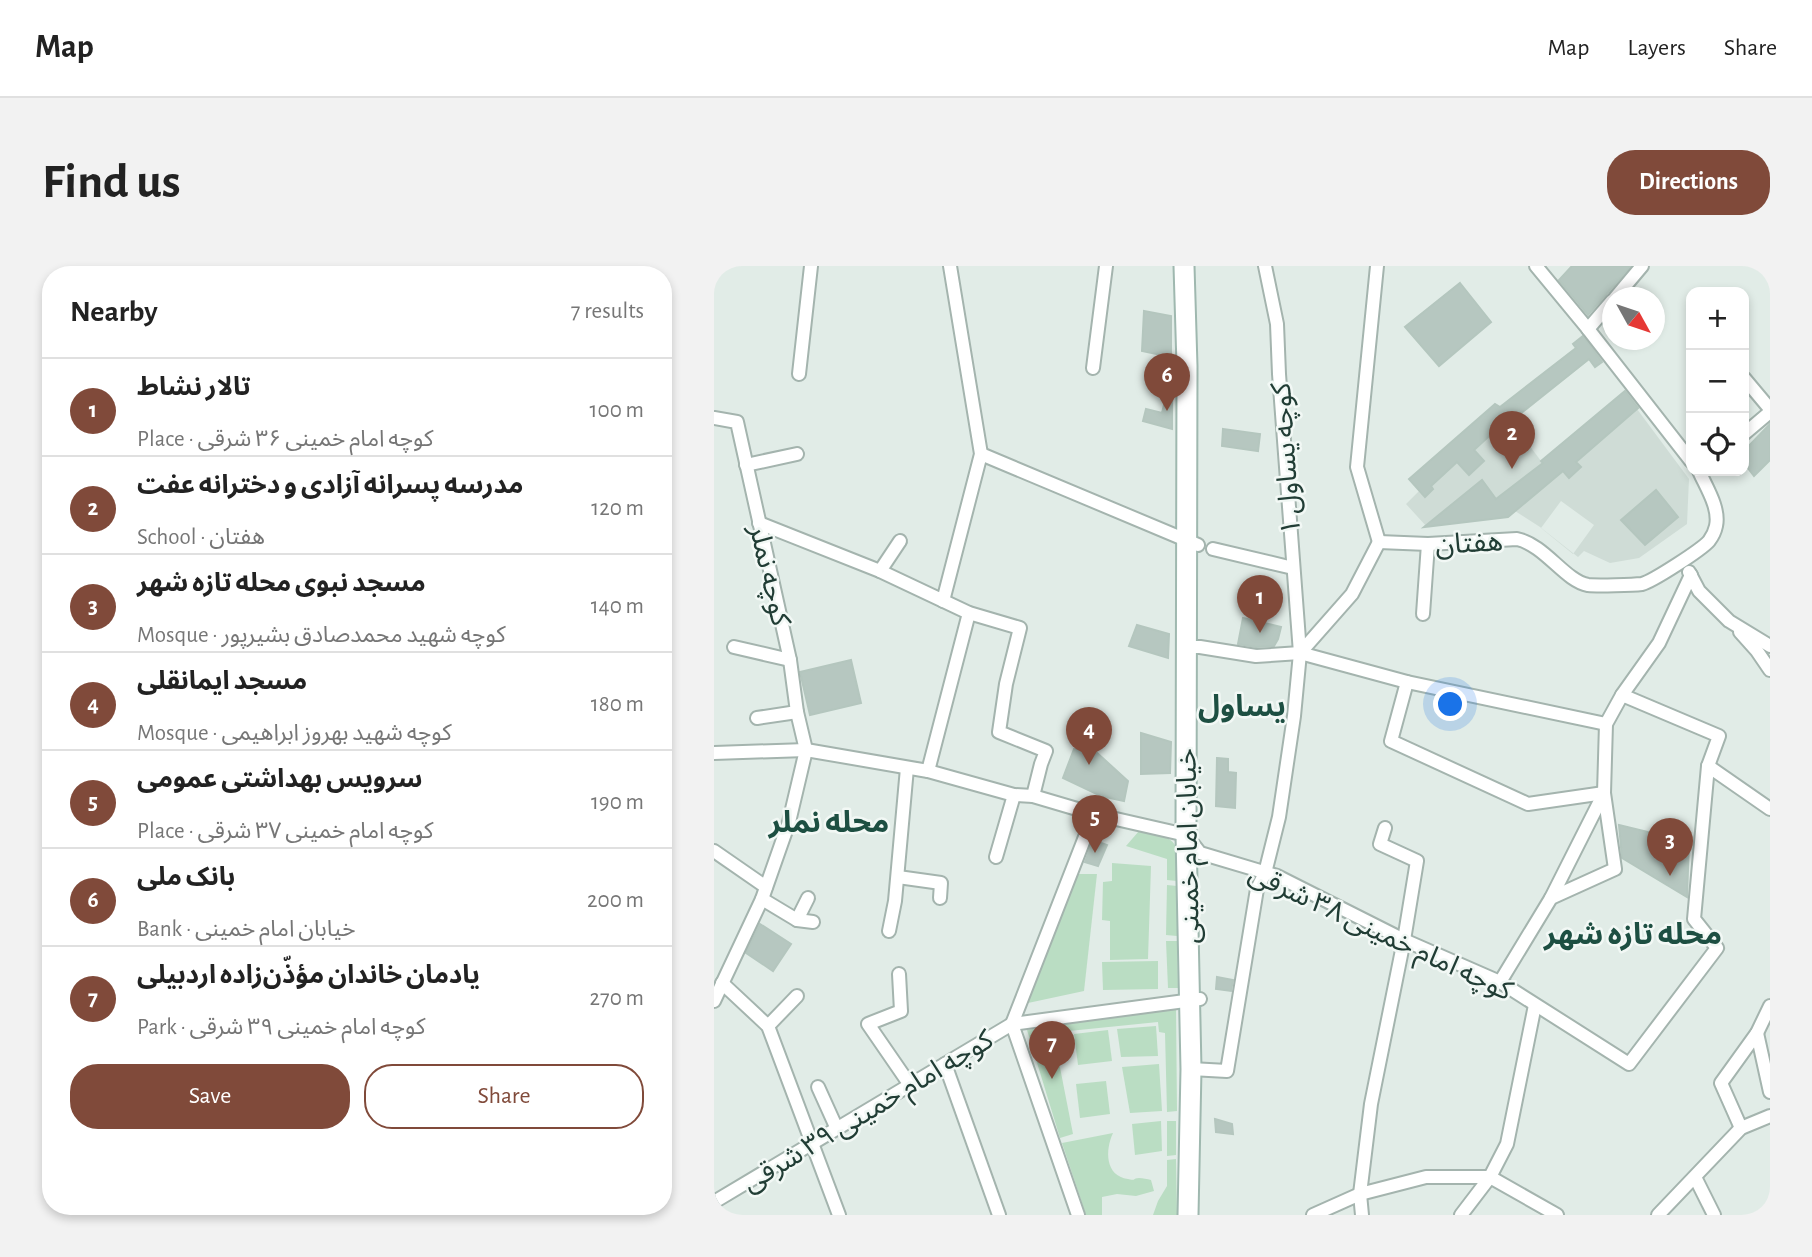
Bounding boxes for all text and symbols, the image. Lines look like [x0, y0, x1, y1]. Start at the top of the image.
text: Map [35, 31, 94, 64]
text: Map [1547, 36, 1589, 60]
text: Layers [1627, 36, 1686, 60]
text: Share [1724, 36, 1777, 60]
button: Directions [1607, 150, 1770, 215]
text: Find us [42, 158, 181, 207]
north arrow [1602, 287, 1665, 350]
map controls [1686, 287, 1749, 476]
button: + [1686, 287, 1749, 350]
text: Nearby [70, 297, 158, 327]
text: 7 results [571, 300, 644, 323]
button: − [1686, 350, 1749, 413]
pin: 6 [1144, 353, 1190, 411]
text: تالار نشاط [137, 374, 251, 400]
street label: کوچه یساول ۱ [1268, 381, 1308, 536]
text: 1 [89, 399, 97, 422]
text: 100 m [590, 399, 644, 422]
pin: 2 [1489, 411, 1535, 469]
button: locate [1686, 413, 1749, 476]
text: Place · کوچه امام خمینی ۳۶ شرقی [137, 428, 433, 451]
text: مدرسه پسرانه آزادی و دخترانه عفت [137, 472, 523, 498]
text: 2 [88, 497, 98, 520]
text: 120 m [591, 497, 644, 520]
street label: کوچه نملر [742, 521, 794, 630]
text: School · هفتان [137, 526, 265, 549]
street label: هفتان [1435, 528, 1504, 560]
text: مسجد نبوی محله تازه شهر [137, 570, 426, 596]
pin: 1 [1237, 575, 1283, 633]
text: 3 [88, 595, 98, 618]
text: 140 m [591, 595, 644, 618]
text: Mosque · کوچه شهید محمدصادق بشیرپور [137, 624, 506, 647]
text: مسجد ایمانقلی [137, 668, 307, 694]
your location [1433, 687, 1467, 721]
district label: یساول [1198, 692, 1286, 723]
text: 4 [87, 693, 99, 716]
text: 180 m [591, 693, 644, 716]
pin: 4 [1066, 707, 1112, 765]
text: Mosque · کوچه شهید بهروز ابراهیمی [137, 722, 452, 745]
street label: خیابان امام خمینی [1173, 748, 1210, 944]
text: سرویس بهداشتی عمومی [137, 766, 422, 792]
text: 5 [88, 791, 98, 814]
text: 190 m [591, 791, 644, 814]
pin: 5 [1072, 795, 1118, 853]
district label: محله نملر [767, 808, 889, 839]
pin: 3 [1647, 818, 1693, 876]
text: Place · کوچه امام خمینی ۳۷ شرقی [137, 820, 433, 843]
street label: کوچه امام خمینی ۳۸ شرقی [1242, 859, 1517, 1011]
text: بانک ملی [137, 864, 235, 890]
text: 6 [87, 889, 99, 912]
text: 200 m [587, 889, 644, 912]
text: Bank · خیابان امام خمینی [137, 918, 356, 941]
district label: محله تازه شهر [1542, 920, 1722, 951]
text: یادمان خاندان مؤذّن‌زاده اردبیلی [137, 962, 480, 988]
text: 7 [88, 987, 98, 1010]
text: 270 m [590, 987, 644, 1010]
text: Park · کوچه امام خمینی ۳۹ شرقی [137, 1016, 425, 1039]
pin: 7 [1029, 1021, 1075, 1079]
street label: کوچه امام خمینی ۳۹ شرقی [738, 1026, 1001, 1202]
button: Save [70, 1064, 350, 1129]
button: Share [364, 1064, 644, 1129]

